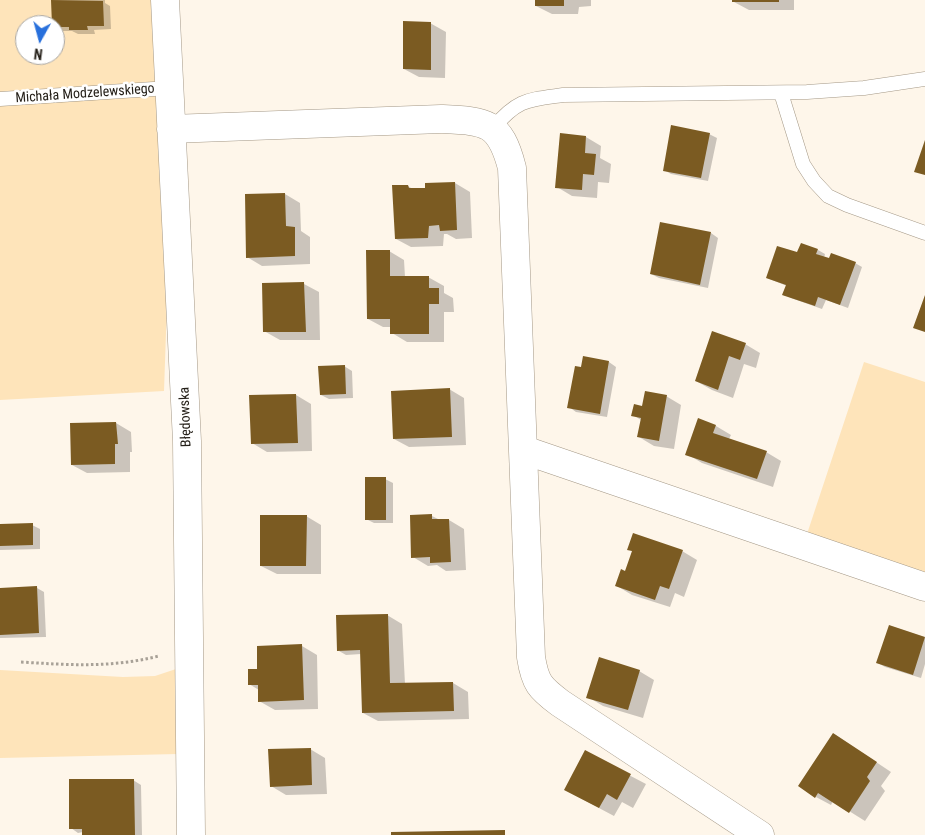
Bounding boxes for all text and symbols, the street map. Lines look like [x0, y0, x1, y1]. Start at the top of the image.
north arrow [15, 15, 65, 65]
text: N [33, 45, 44, 62]
street label: Michała Modzelewskiego [15, 81, 155, 107]
street label: Błędowska [177, 387, 195, 447]

